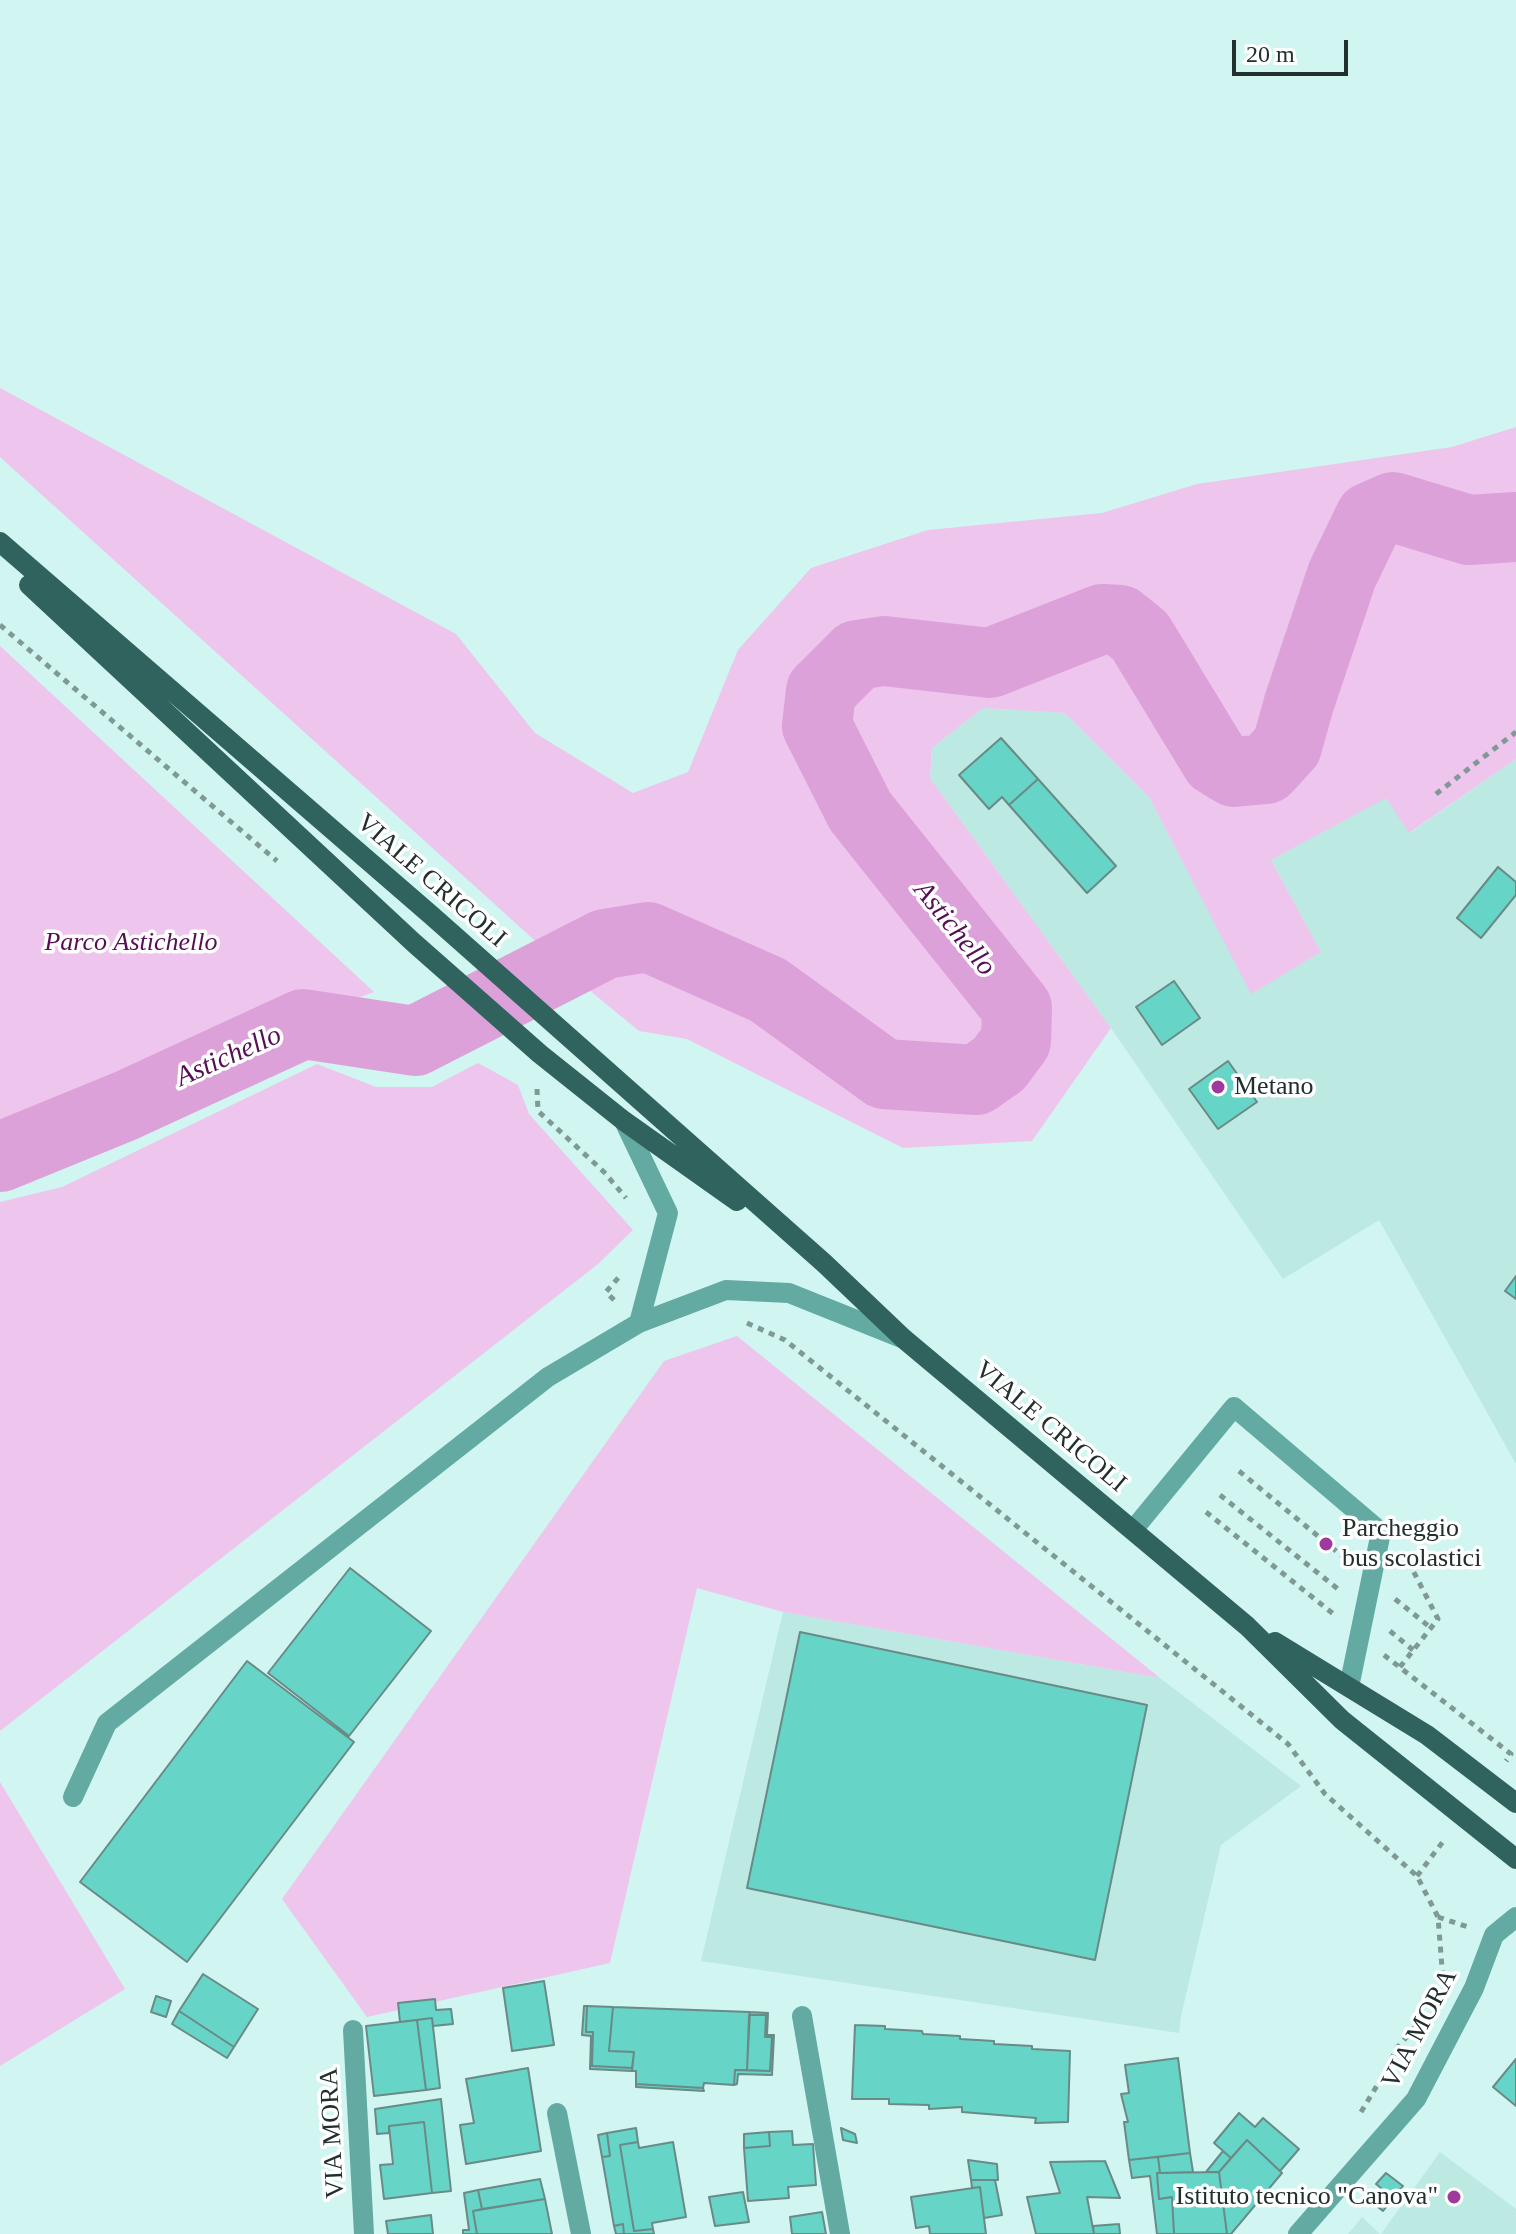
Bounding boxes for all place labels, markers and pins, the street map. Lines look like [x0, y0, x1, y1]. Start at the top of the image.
place label: Metano [1234, 1071, 1313, 1103]
marker: Metano [1209, 1078, 1227, 1096]
place label: Parcheggio bus scolastici [1342, 1513, 1481, 1574]
marker: Parcheggio bus scolastici [1317, 1535, 1335, 1553]
place label: Istituto tecnico "Canova" [1176, 2181, 1438, 2213]
marker: Istituto tecnico "Canova" [1445, 2188, 1463, 2206]

